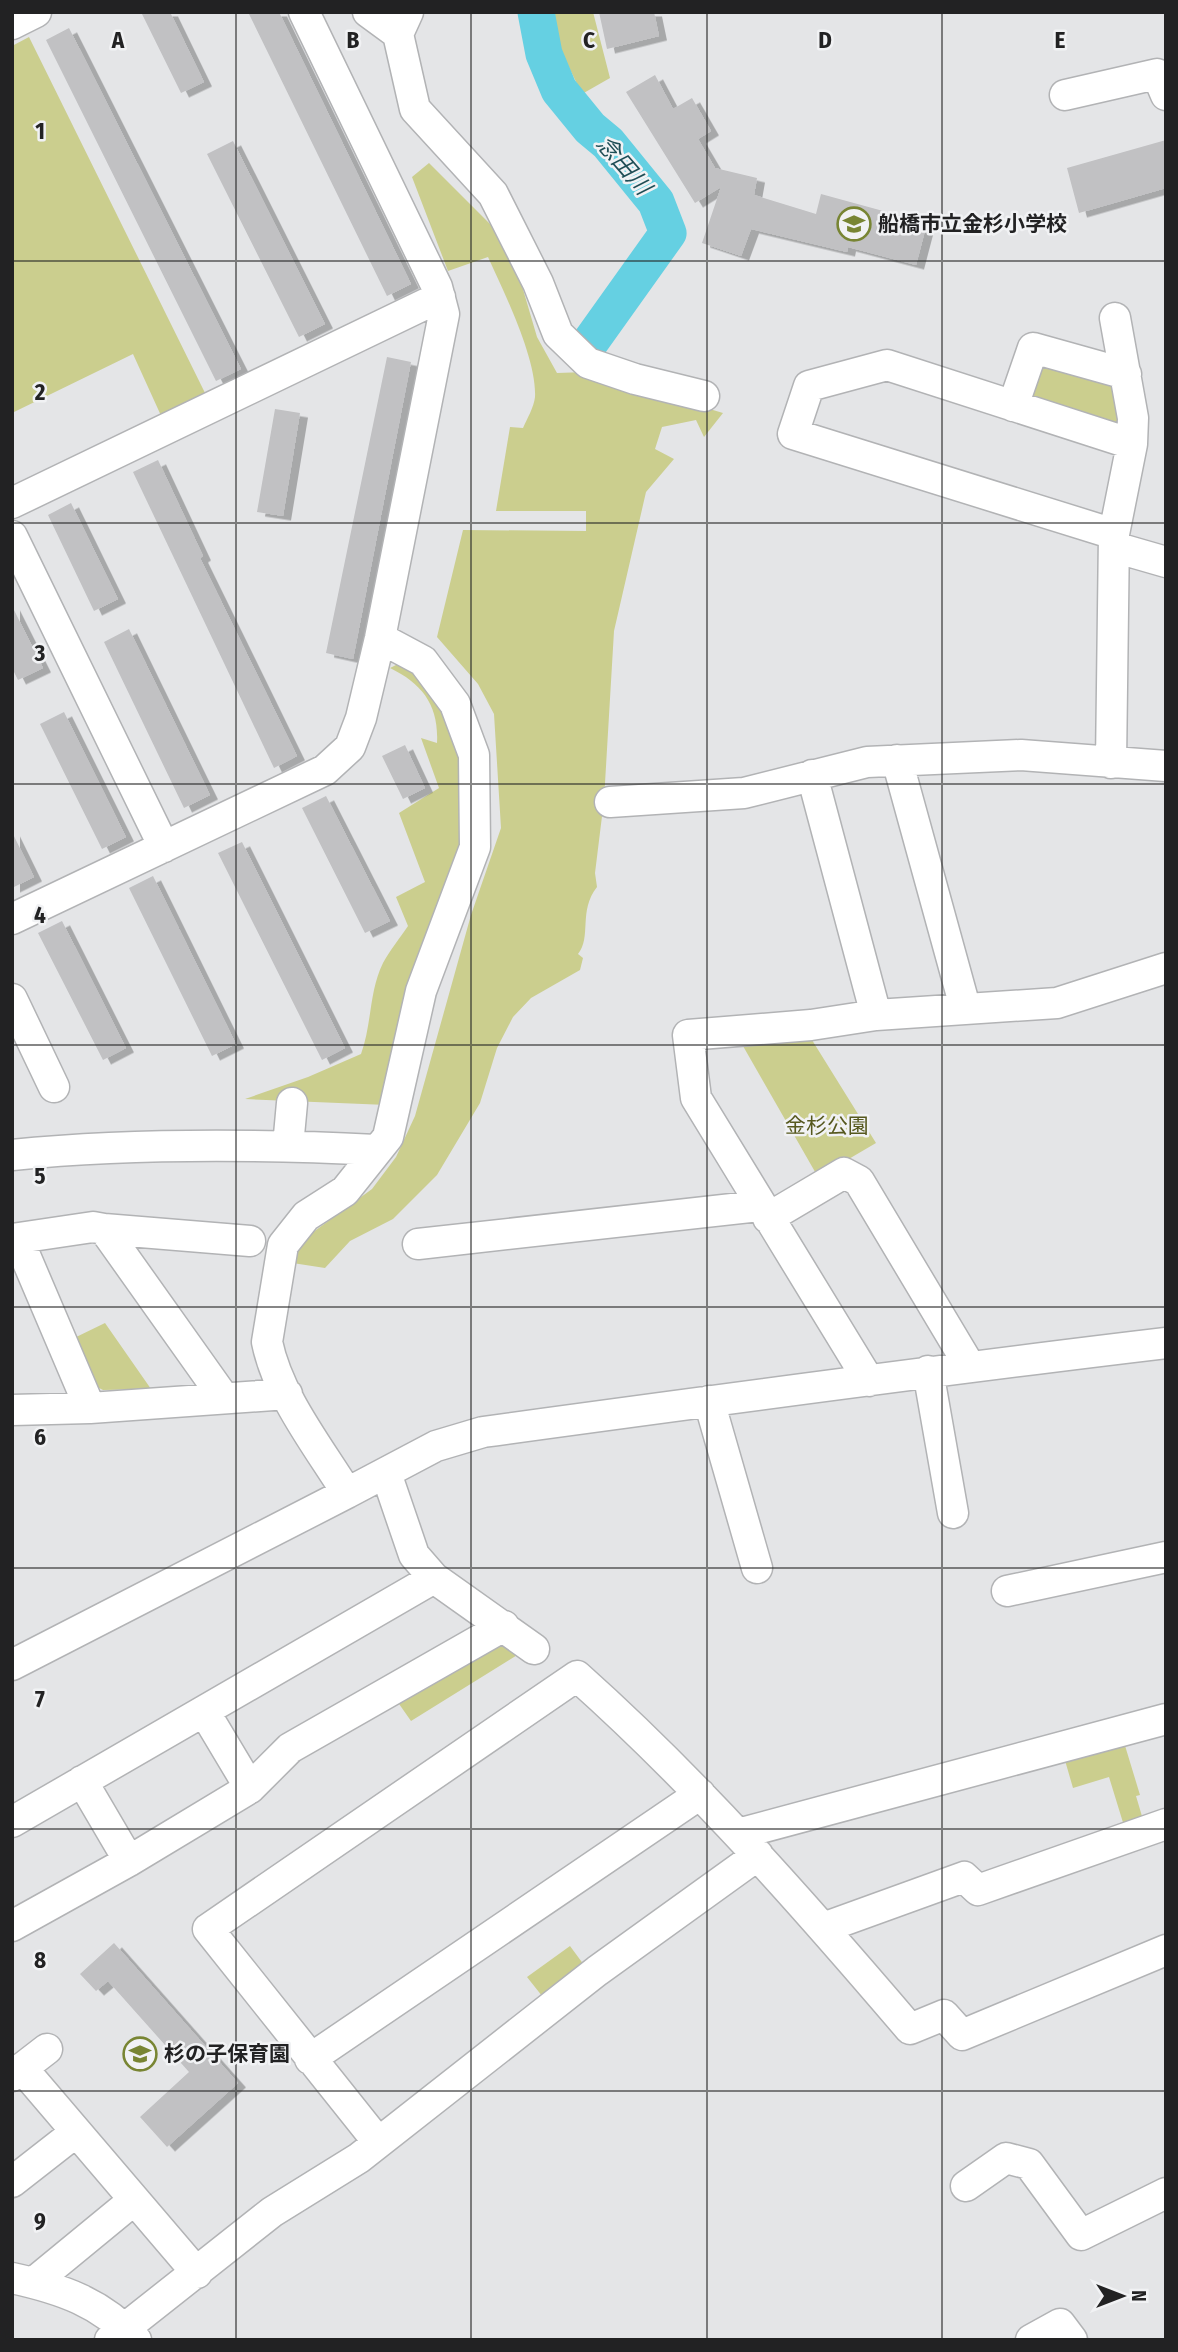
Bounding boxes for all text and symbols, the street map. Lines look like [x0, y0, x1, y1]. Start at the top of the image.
text: A [111, 26, 125, 54]
text: B [347, 26, 360, 54]
text: C [583, 26, 595, 54]
text: D [818, 26, 832, 54]
text: E [1055, 26, 1066, 54]
text: 1 [35, 117, 45, 145]
water label: 念田川 [591, 130, 659, 202]
school or university icon: 船橋市立金杉小学校 [835, 205, 873, 243]
place label: 船橋市立金杉小学校 [878, 211, 1067, 237]
text: 2 [34, 378, 46, 406]
text: 3 [34, 639, 46, 667]
text: 4 [34, 901, 46, 929]
park label: 金杉公園 [785, 1113, 869, 1139]
text: 5 [34, 1162, 46, 1190]
text: 6 [34, 1423, 46, 1451]
text: 7 [35, 1685, 45, 1713]
text: 8 [34, 1946, 46, 1974]
school or university icon: 杉の子保育園 [121, 2035, 159, 2073]
place label: 杉の子保育園 [164, 2041, 290, 2067]
text: 9 [34, 2207, 46, 2235]
north arrow [1087, 2261, 1157, 2331]
text: N [1127, 2290, 1150, 2302]

